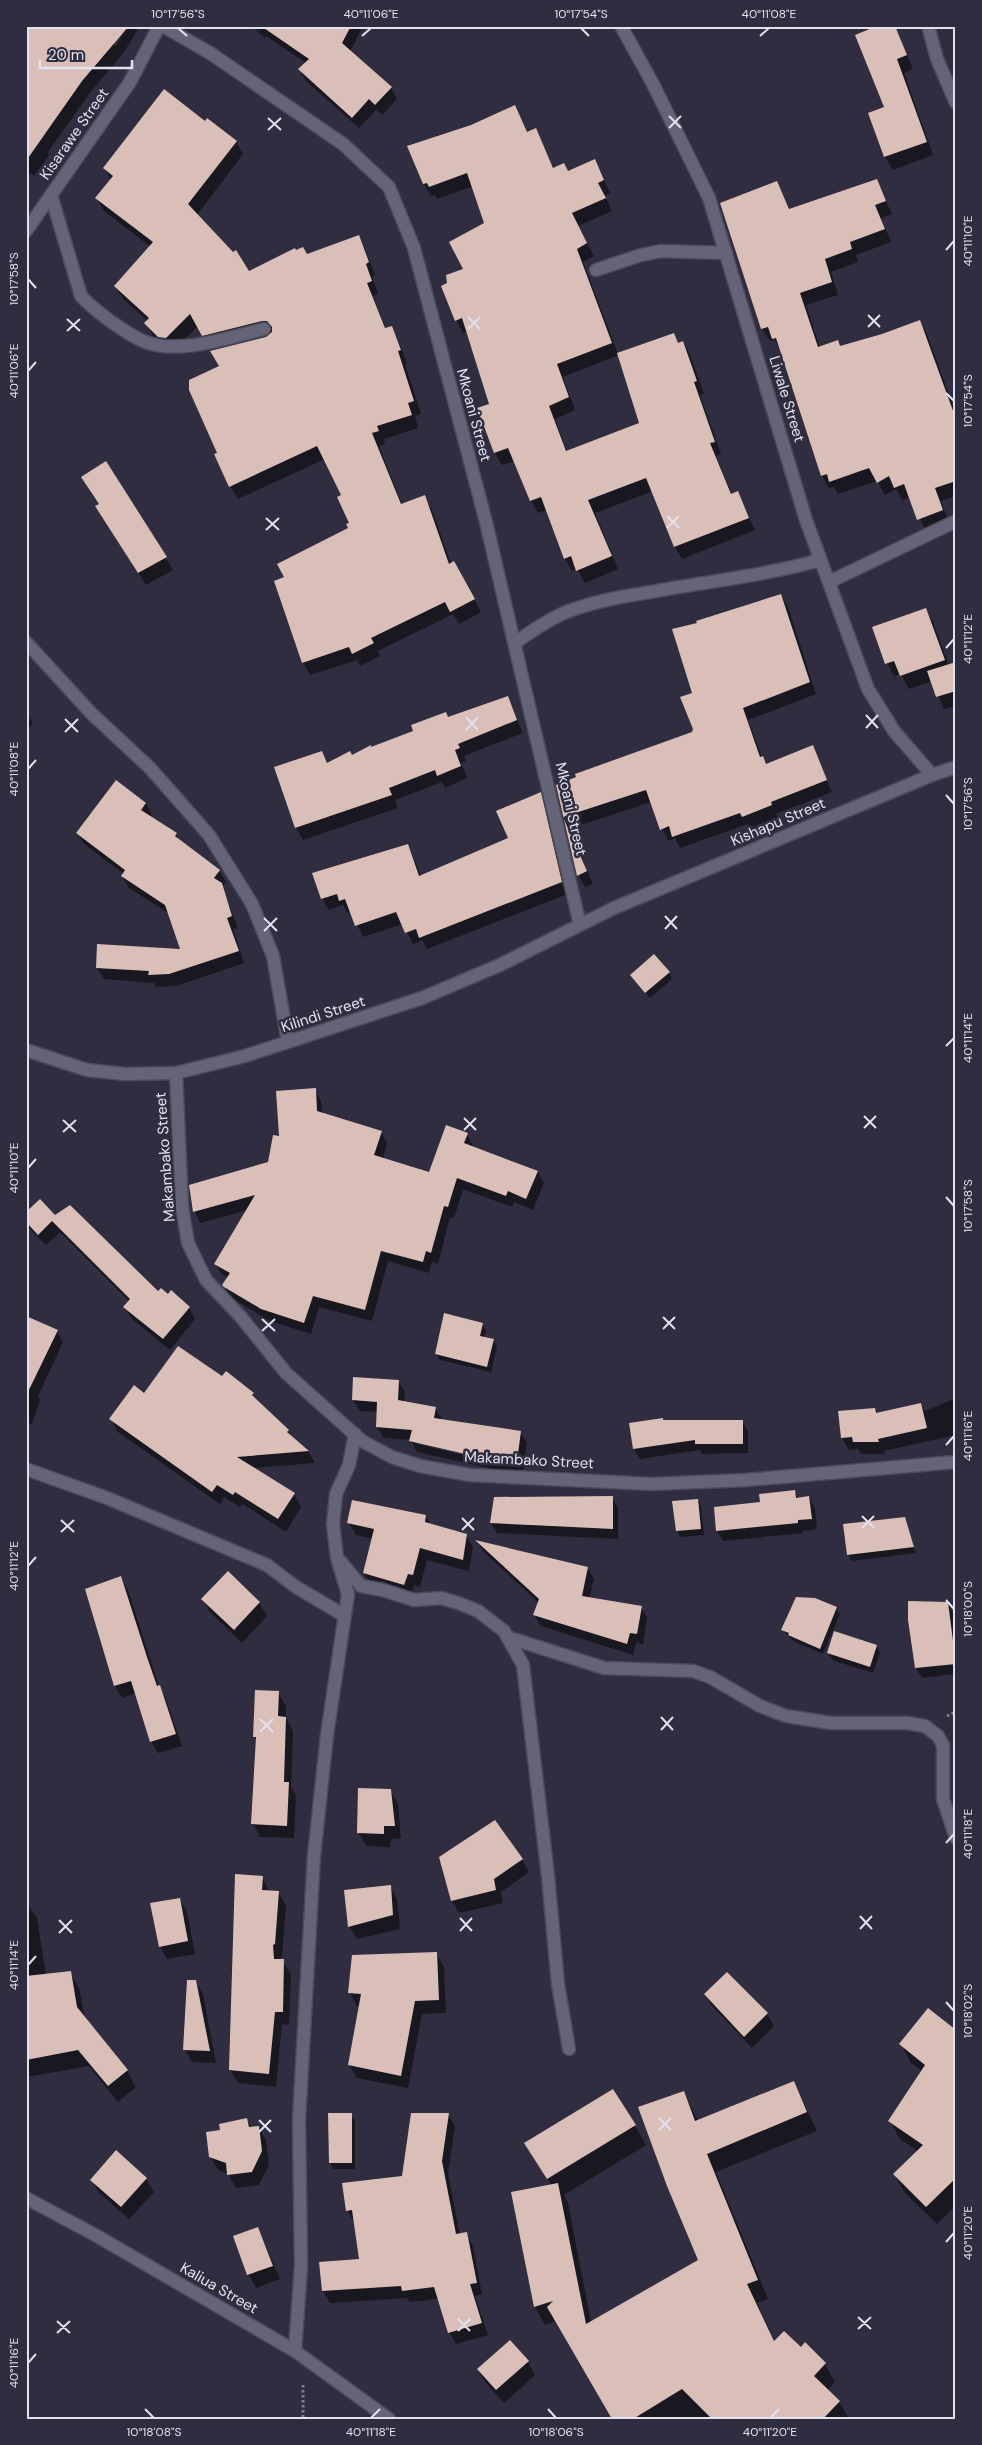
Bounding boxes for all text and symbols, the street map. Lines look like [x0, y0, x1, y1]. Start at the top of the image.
text: 10°17'56"S [151, 6, 205, 22]
text: 40°11'06"E [343, 6, 399, 22]
text: 10°17'54"S [554, 6, 608, 22]
text: 40°11'08"E [742, 6, 797, 22]
scale bar [40, 38, 132, 70]
text: 20 m [48, 45, 84, 65]
street label: Kisarawe Street [35, 84, 113, 184]
text: 40°11'10"E [960, 215, 976, 267]
text: 10°17'58"S [6, 252, 22, 306]
text: 40°11'06"E [6, 343, 22, 399]
street label: Liwale Street [764, 353, 810, 445]
street label: Mkoani Street [452, 366, 496, 464]
text: 10°17'54"S [960, 374, 976, 428]
text: 40°11'12"E [960, 614, 976, 664]
text: 40°11'08"E [6, 741, 22, 796]
street label: Mkoani Street [551, 760, 592, 858]
text: 10°17'56"S [960, 777, 976, 831]
street label: Kishapu Street [728, 793, 829, 851]
street label: Kilindi Street [278, 991, 368, 1037]
text: 40°11'14"E [960, 1013, 976, 1063]
street label: Makambako Street [150, 1091, 180, 1222]
text: 40°11'10"E [6, 1142, 22, 1194]
text: 10°17'58"S [960, 1179, 976, 1233]
text: 40°11'16"E [960, 1411, 976, 1461]
street label: Makambako Street [464, 1447, 594, 1473]
text: 40°11'12"E [6, 1541, 22, 1591]
text: 10°18'00"S [960, 1581, 976, 1637]
text: 40°11'18"E [960, 1809, 976, 1859]
text: 40°11'14"E [6, 1940, 22, 1990]
text: 10°18'02"S [960, 1984, 976, 2038]
text: 40°11'20"E [960, 2206, 976, 2260]
street label: Kaliua Street [176, 2258, 262, 2318]
text: 40°11'16"E [6, 2338, 22, 2388]
text: 10°18'08"S [127, 2424, 182, 2440]
text: 40°11'18"E [346, 2424, 396, 2440]
text: 10°18'06"S [528, 2424, 584, 2440]
text: 40°11'20"E [743, 2424, 797, 2440]

